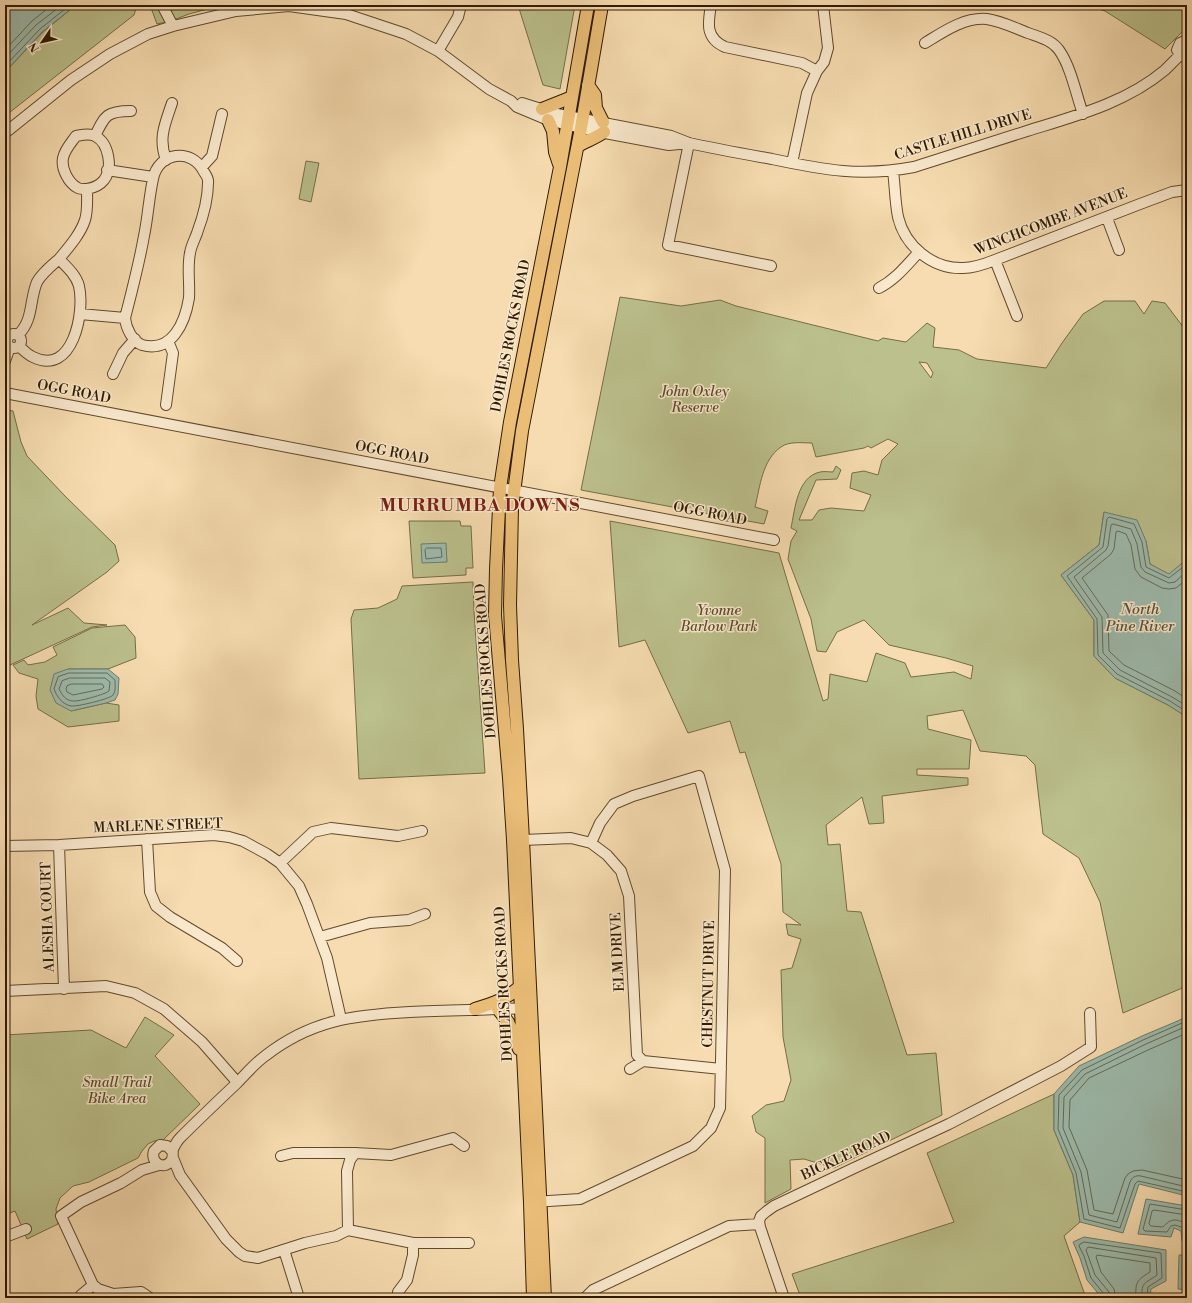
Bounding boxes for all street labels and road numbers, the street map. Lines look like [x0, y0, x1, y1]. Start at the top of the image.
street label: CASTLE HILL DRIVE [892, 106, 1034, 164]
street label: WINCHCOMBE AVENUE [971, 184, 1130, 260]
street label: DOHLES ROCKS ROAD [487, 258, 535, 414]
street label: OGG ROAD [36, 376, 113, 408]
street label: OGG ROAD [354, 437, 431, 469]
street label: OGG ROAD [672, 498, 749, 530]
street label: DOHLES ROCKS ROAD [472, 583, 500, 739]
street label: MARLENE STREET [93, 815, 223, 837]
street label: ALESHA COURT [37, 861, 59, 974]
street label: DOHLES ROCKS ROAD [491, 906, 517, 1062]
street label: ELM DRIVE [607, 912, 629, 992]
street label: CHESTNUT DRIVE [699, 920, 719, 1048]
street label: BICKLE ROAD [797, 1127, 894, 1185]

